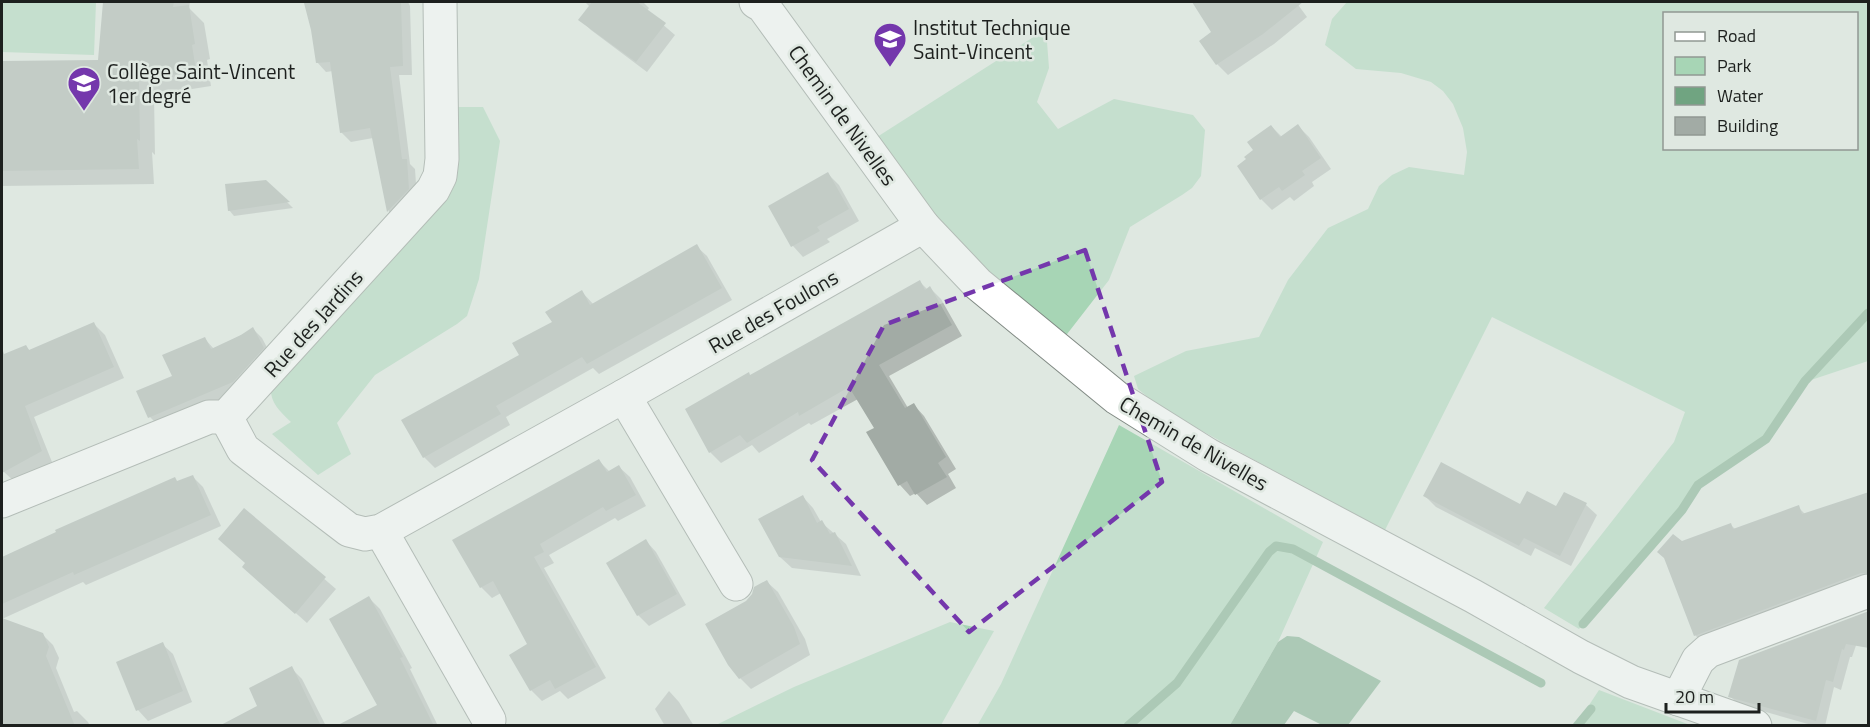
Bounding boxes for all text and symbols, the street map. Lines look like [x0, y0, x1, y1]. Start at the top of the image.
place label: Institut Technique Saint-Vincent [913, 11, 1071, 67]
legend [1663, 12, 1858, 150]
school or university icon: Institut Technique Saint-Vincent [872, 21, 908, 68]
text: Road [1717, 22, 1756, 49]
street label: Chemin de Nivelles [781, 38, 905, 192]
text: Park [1717, 52, 1752, 79]
place label: Collège Saint-Vincent 1er degré [107, 55, 296, 111]
school or university icon: Collège Saint-Vincent 1er degré [66, 65, 102, 112]
text: Water [1717, 82, 1763, 109]
text: Building [1717, 112, 1778, 139]
street label: Rue des Foulons [702, 261, 844, 361]
street label: Rue des Jardins [256, 262, 370, 384]
street label: Chemin de Nivelles [1114, 387, 1274, 499]
scale bar [1666, 676, 1759, 714]
text: 20 m [1675, 683, 1714, 710]

